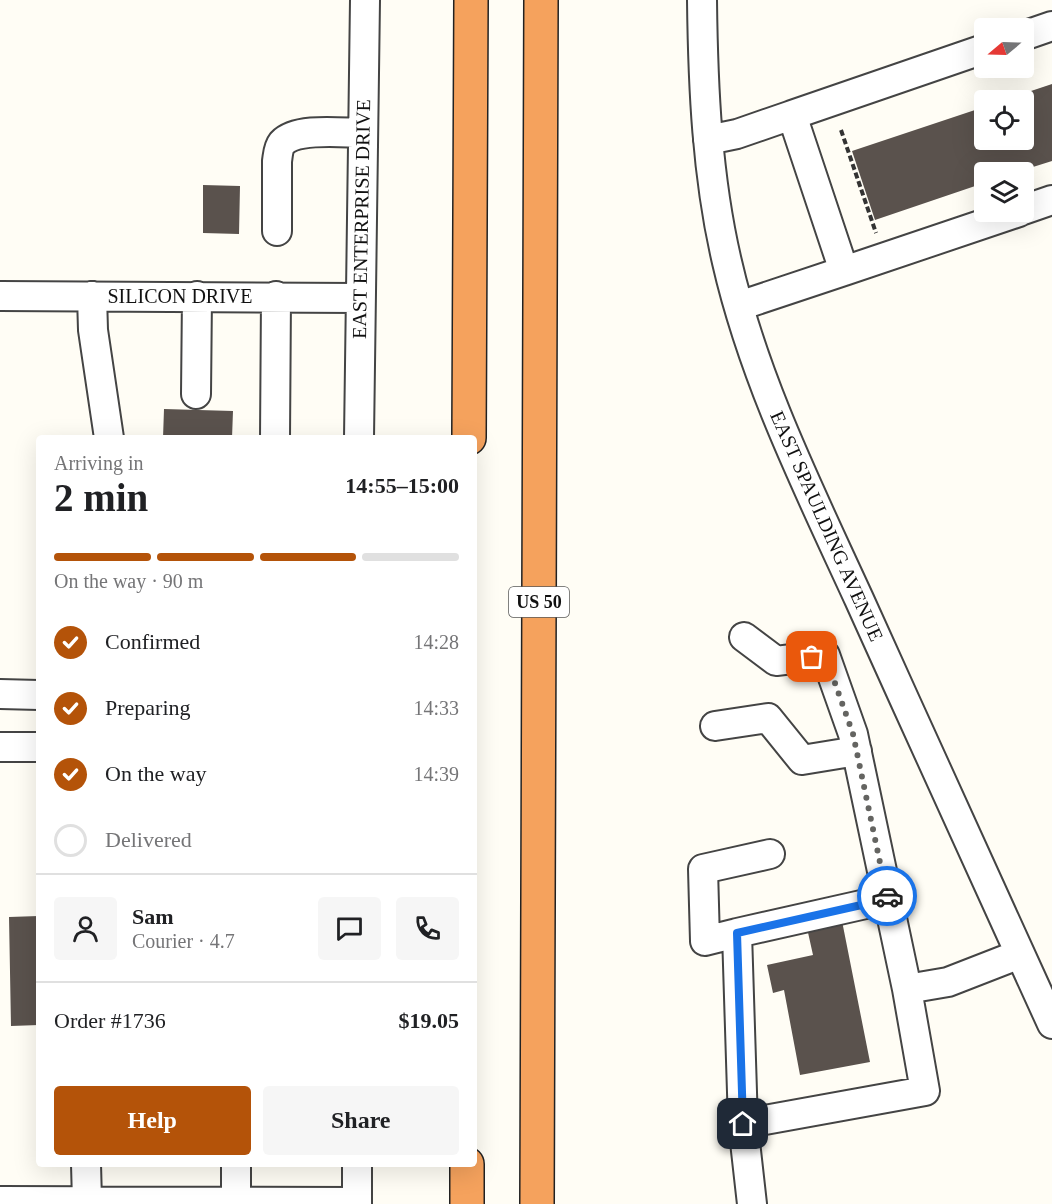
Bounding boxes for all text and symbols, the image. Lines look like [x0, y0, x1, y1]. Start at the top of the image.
north arrow [974, 18, 1034, 78]
map controls [974, 18, 1034, 222]
button: locate [974, 90, 1034, 150]
street label: EAST ENTERPRISE DRIVE [348, 99, 374, 339]
button: layers [974, 162, 1034, 222]
street label: SILICON DRIVE [108, 285, 253, 307]
street label: EAST SPAULDING AVENUE [766, 407, 888, 645]
text: Arriving in [54, 452, 143, 474]
text: 14:55–15:00 [345, 473, 459, 498]
text: 2 min [54, 476, 148, 519]
text: On the way · 90 m [54, 570, 203, 592]
road number: US 50 [509, 587, 569, 617]
icon: check [54, 626, 87, 659]
text: Confirmed [105, 629, 200, 654]
text: 14:28 [413, 631, 459, 653]
pin [786, 631, 837, 682]
icon: bag [795, 640, 828, 673]
icon: check [54, 692, 87, 725]
text: Preparing [105, 695, 191, 720]
text: 14:33 [413, 697, 459, 719]
icon: check [54, 758, 87, 791]
text: On the way [105, 761, 206, 786]
text: 14:39 [413, 763, 459, 785]
text: Delivered [105, 827, 192, 852]
courier [857, 866, 917, 926]
icon: car [871, 880, 904, 913]
button: person [54, 897, 117, 960]
button: chat [318, 897, 381, 960]
button: phone [396, 897, 459, 960]
text: Sam [132, 904, 174, 929]
text: Courier · 4.7 [132, 930, 235, 952]
text: Order #1736 [54, 1008, 166, 1033]
text: $19.05 [399, 1008, 459, 1033]
button: Help [54, 1086, 251, 1155]
button: Share [263, 1086, 459, 1155]
pin [717, 1098, 768, 1149]
icon: home [726, 1107, 759, 1140]

